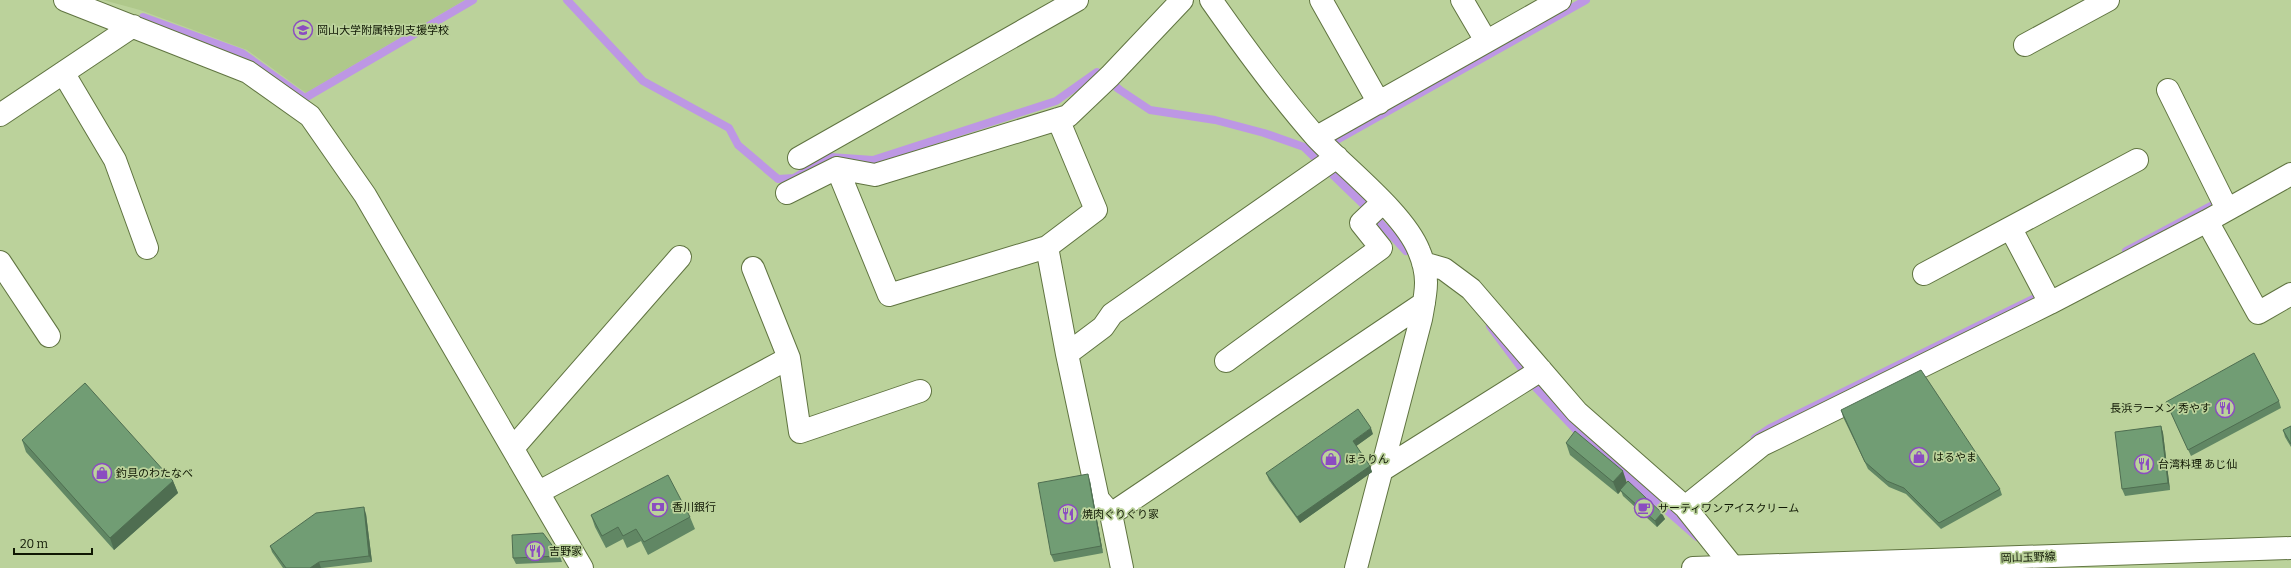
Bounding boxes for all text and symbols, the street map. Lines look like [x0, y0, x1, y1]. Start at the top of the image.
school or university icon: 岡山大学附属特別支援学校 [292, 19, 314, 41]
place label: 岡山大学附属特別支援学校 [317, 24, 449, 37]
restaurant icon: 長浜ラーメン 秀やす [2214, 397, 2236, 419]
place label: 長浜ラーメン 秀やす [2110, 402, 2211, 415]
shop icon: はるやま [1908, 446, 1930, 468]
shop icon: ほうりん [1320, 448, 1342, 470]
place label: はるやま [1933, 451, 1977, 464]
place label: ほうりん [1345, 453, 1389, 466]
restaurant icon: 台湾料理 あじ仙 [2133, 453, 2155, 475]
place label: 台湾料理 あじ仙 [2158, 458, 2237, 471]
shop icon: 釣具のわたなべ [91, 462, 113, 484]
place label: 釣具のわたなべ [116, 467, 193, 480]
bank icon: 香川銀行 [647, 496, 669, 518]
cafe icon: サーティワンアイスクリーム [1633, 497, 1655, 519]
place label: 香川銀行 [672, 501, 716, 514]
place label: サーティワンアイスクリーム [1658, 502, 1799, 515]
restaurant icon: 焼肉ぐりぐり家 [1057, 503, 1079, 525]
place label: 焼肉ぐりぐり家 [1082, 508, 1159, 521]
scale bar [14, 530, 92, 556]
text: 20 m [20, 537, 49, 551]
restaurant icon: 吉野家 [524, 540, 546, 562]
place label: 吉野家 [549, 545, 582, 558]
street label: 岡山玉野線 [2000, 550, 2056, 565]

